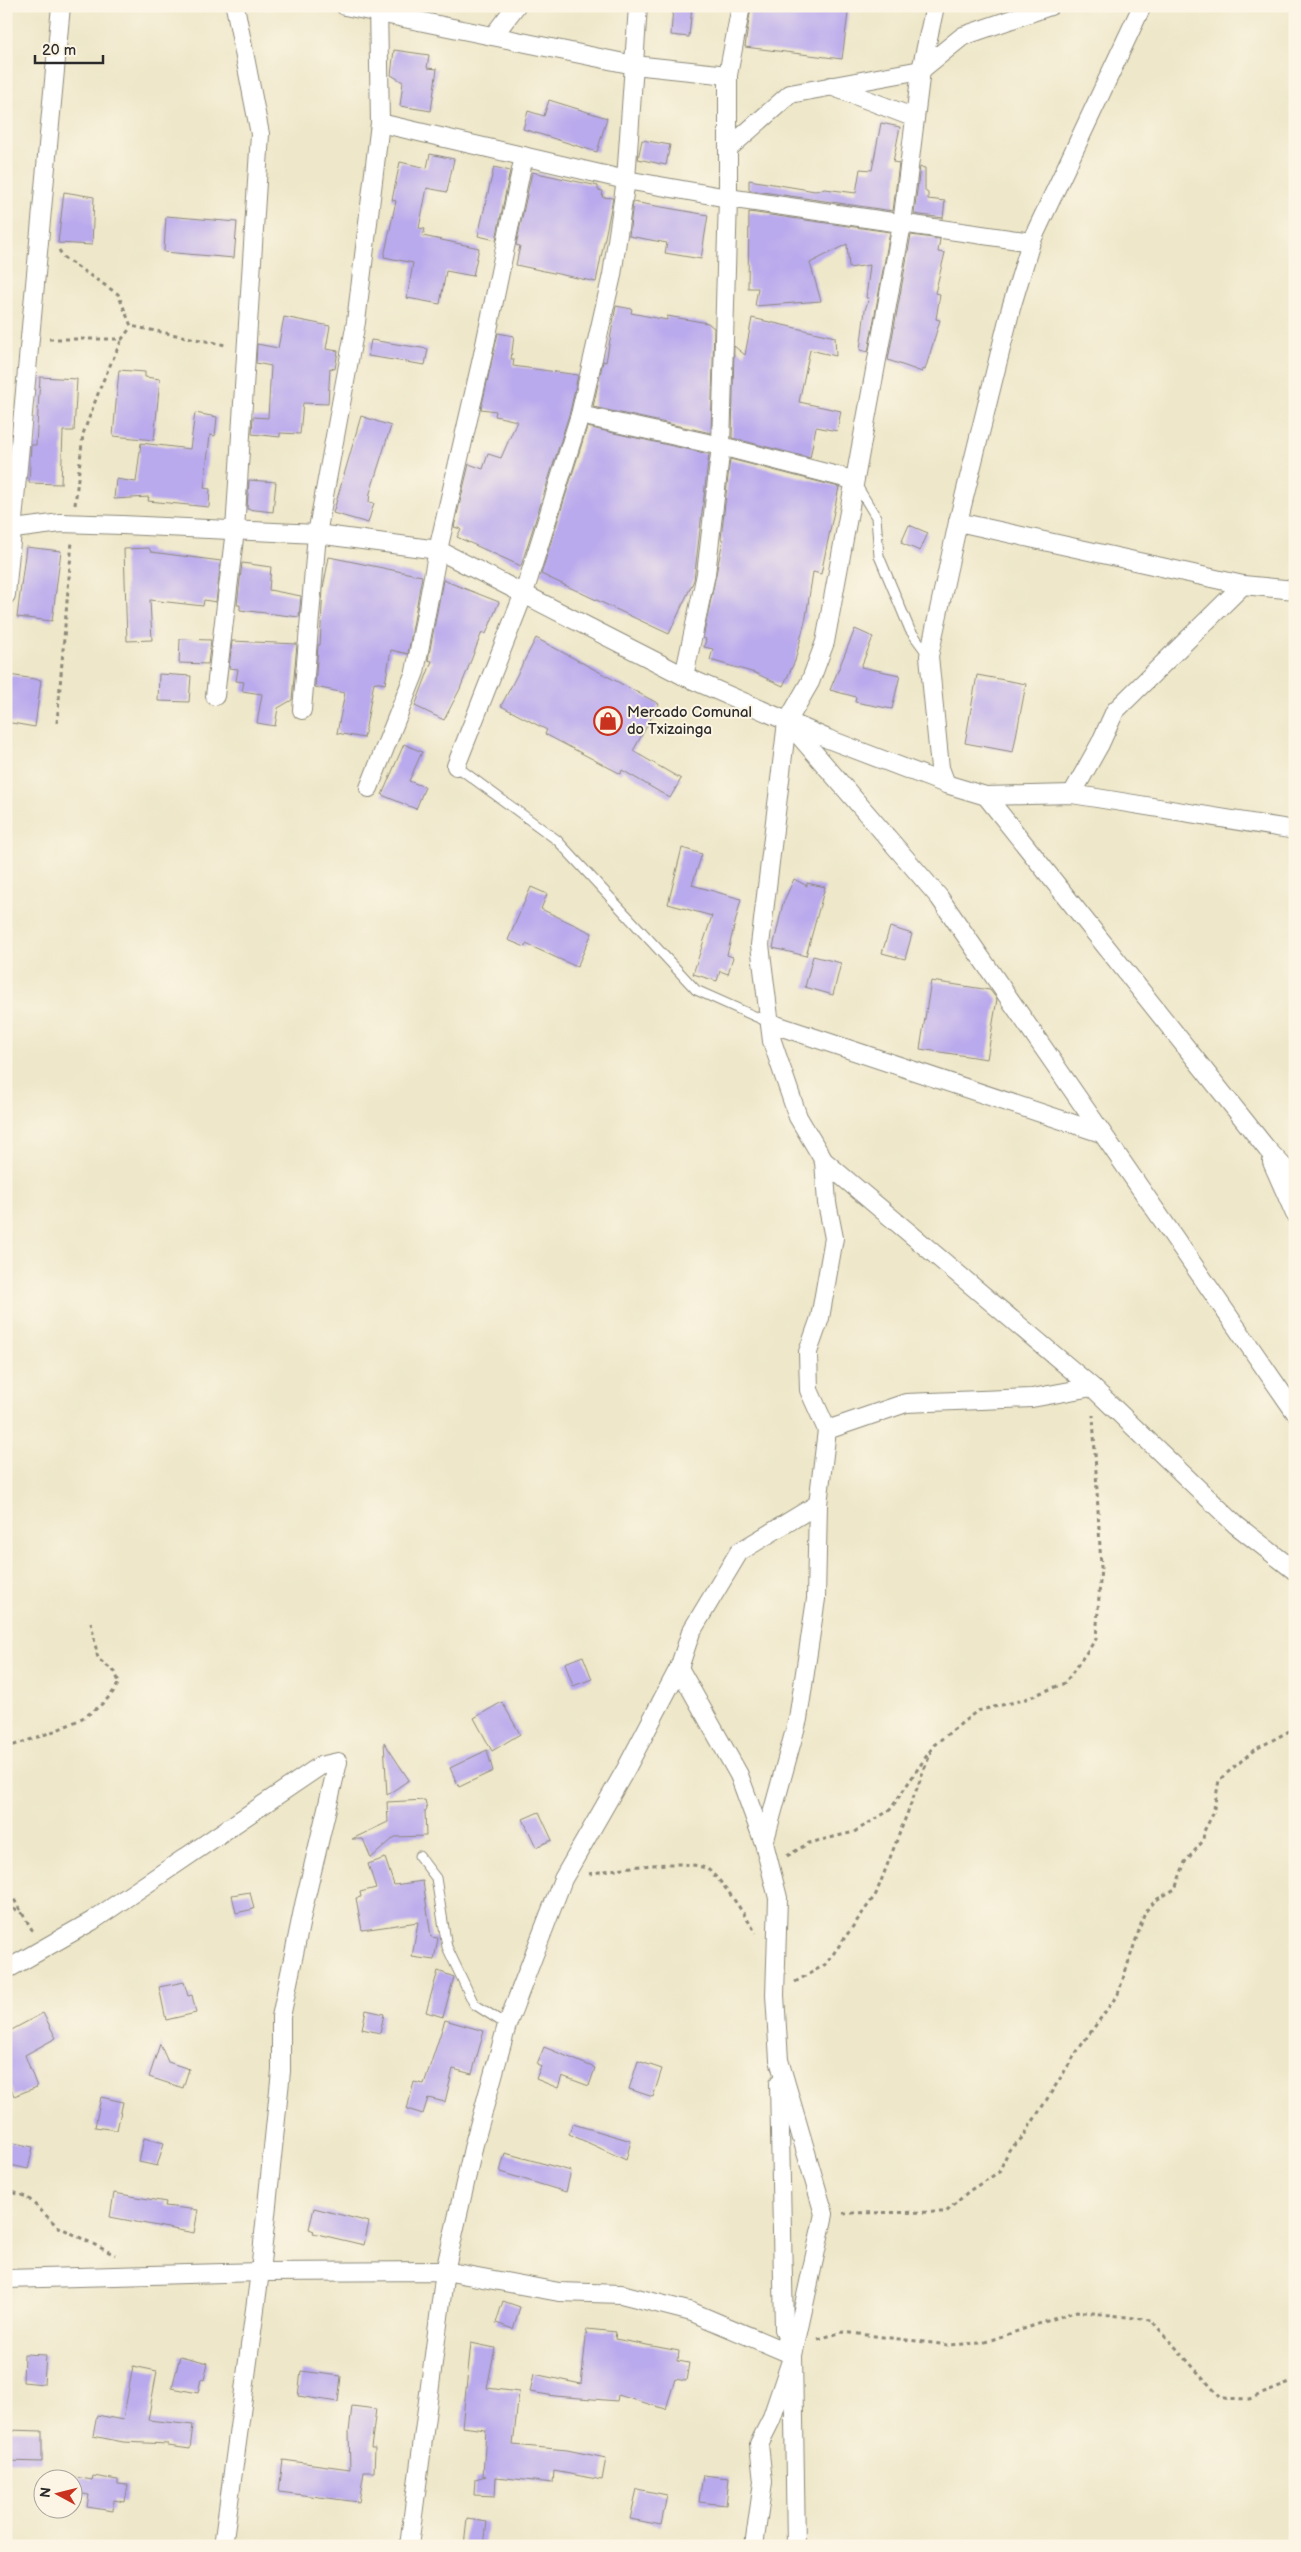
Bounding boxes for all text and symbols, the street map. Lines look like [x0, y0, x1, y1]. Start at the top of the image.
scale bar [35, 32, 102, 64]
text: 20 m [42, 41, 76, 60]
place label: Mercado Comunal do Txizainga [627, 703, 752, 739]
shop icon: Mercado Comunal do Txizainga [593, 706, 623, 736]
north arrow [32, 2470, 82, 2520]
text: N [37, 2486, 55, 2499]

